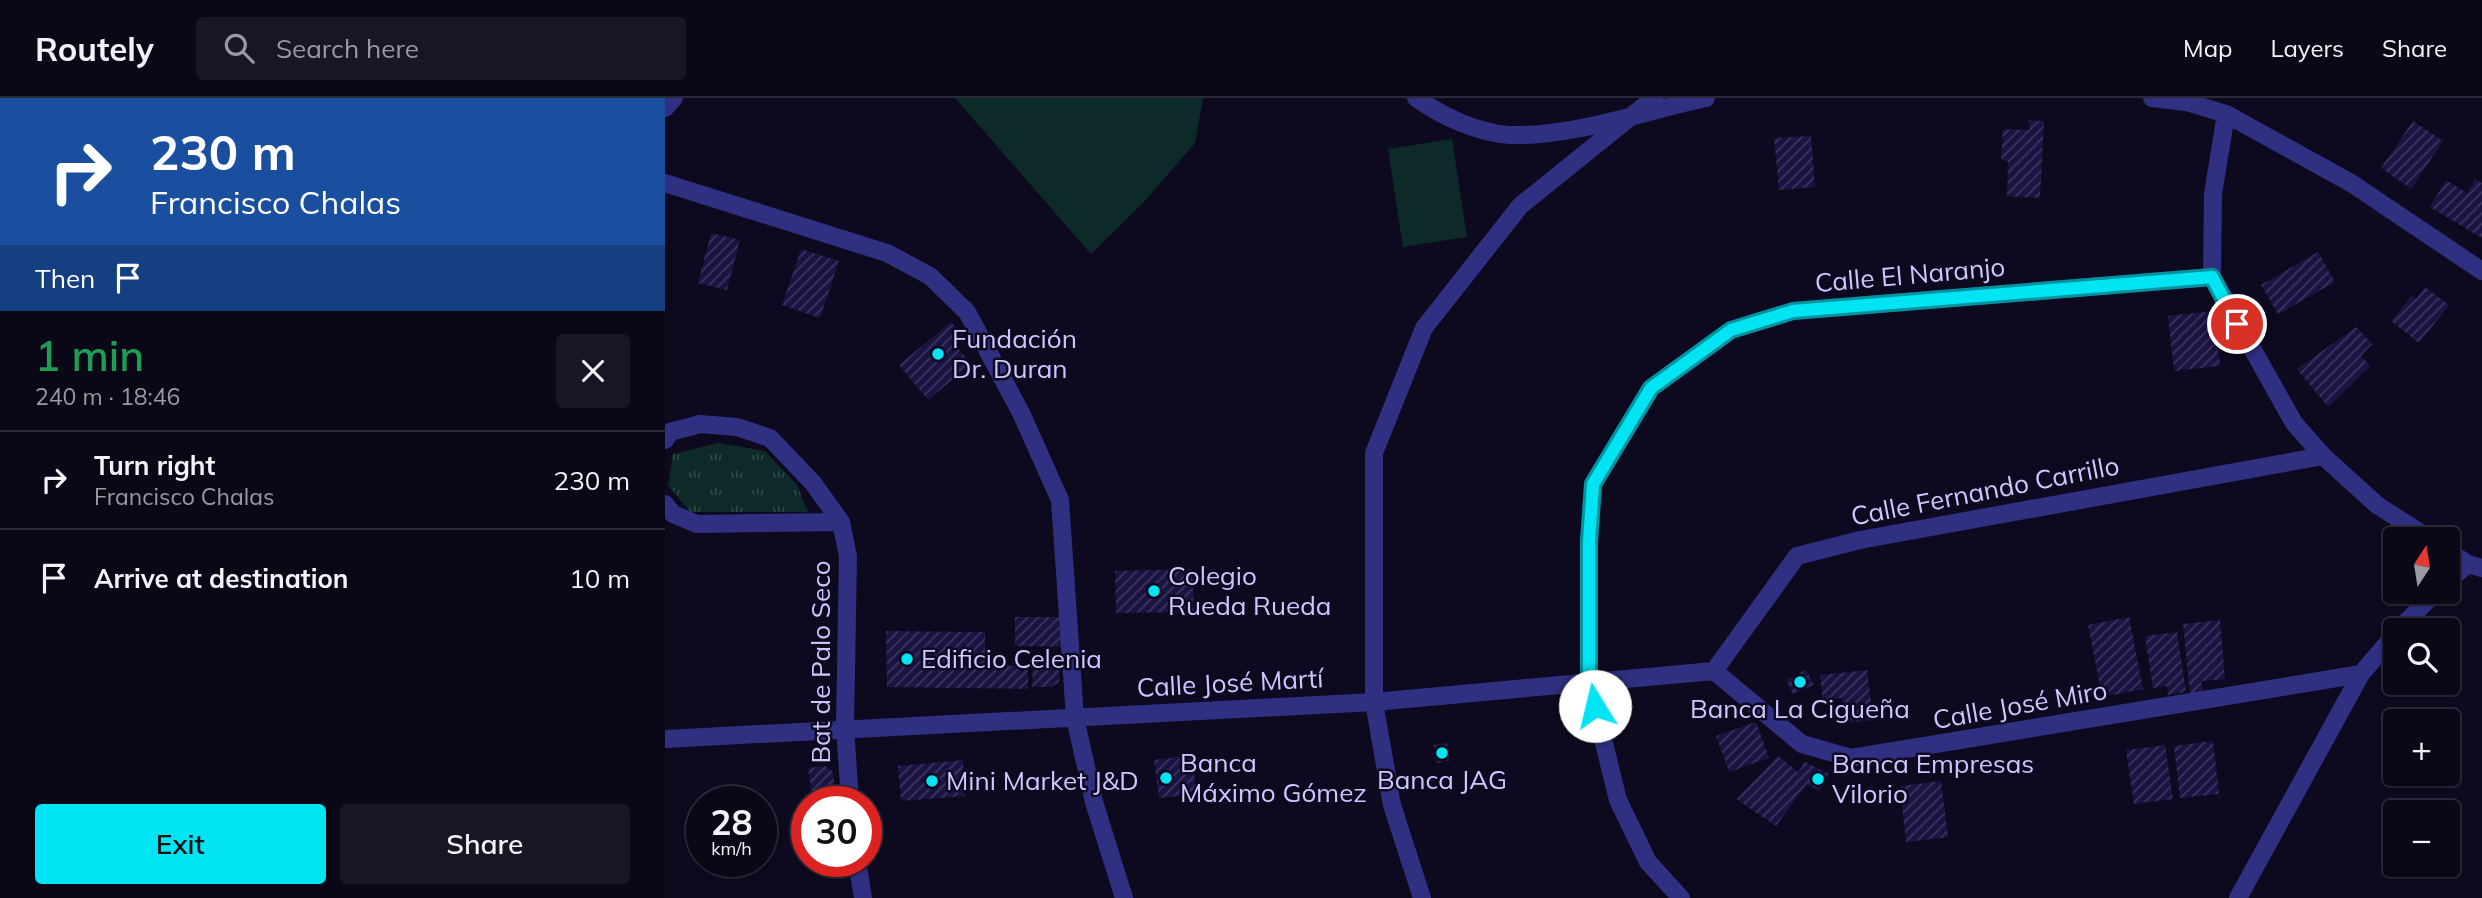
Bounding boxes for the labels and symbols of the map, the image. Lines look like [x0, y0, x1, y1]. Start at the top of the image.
street label: Calle El Naranjo [1814, 250, 2006, 299]
pin [2207, 294, 2267, 354]
place label: Fundación Dr. Duran [952, 322, 1077, 385]
marker: Fundación Dr. Duran [930, 346, 946, 362]
street label: Calle Fernando Carrillo [1848, 448, 2122, 533]
north arrow [2383, 527, 2461, 604]
place label: Colegio Rueda Rueda [1168, 559, 1331, 622]
street label: Bat de Palo Seco [804, 560, 837, 764]
marker: Colegio Rueda Rueda [1146, 583, 1162, 599]
place label: Edificio Celenia [921, 642, 1102, 675]
marker: Edificio Celenia [899, 651, 915, 667]
street label: Calle José Martí [1136, 661, 1326, 704]
position arrow [1558, 669, 1632, 743]
street label: Calle José Miro [1930, 673, 2109, 736]
marker: Banca La Cigueña [1792, 674, 1808, 690]
place label: Banca La Cigueña [1690, 692, 1910, 725]
marker: Banca JAG [1434, 745, 1450, 761]
place label: Banca Máximo Gómez [1180, 746, 1367, 809]
place label: Banca Empresas Vilorio [1832, 747, 2034, 810]
place label: Banca JAG [1377, 763, 1507, 796]
place label: Mini Market J&D [946, 764, 1139, 797]
marker: Banca Máximo Gómez [1158, 770, 1174, 786]
marker: Banca Empresas Vilorio [1810, 771, 1826, 787]
marker: Mini Market J&D [924, 773, 940, 789]
speed limit sign: 30 [791, 786, 882, 877]

